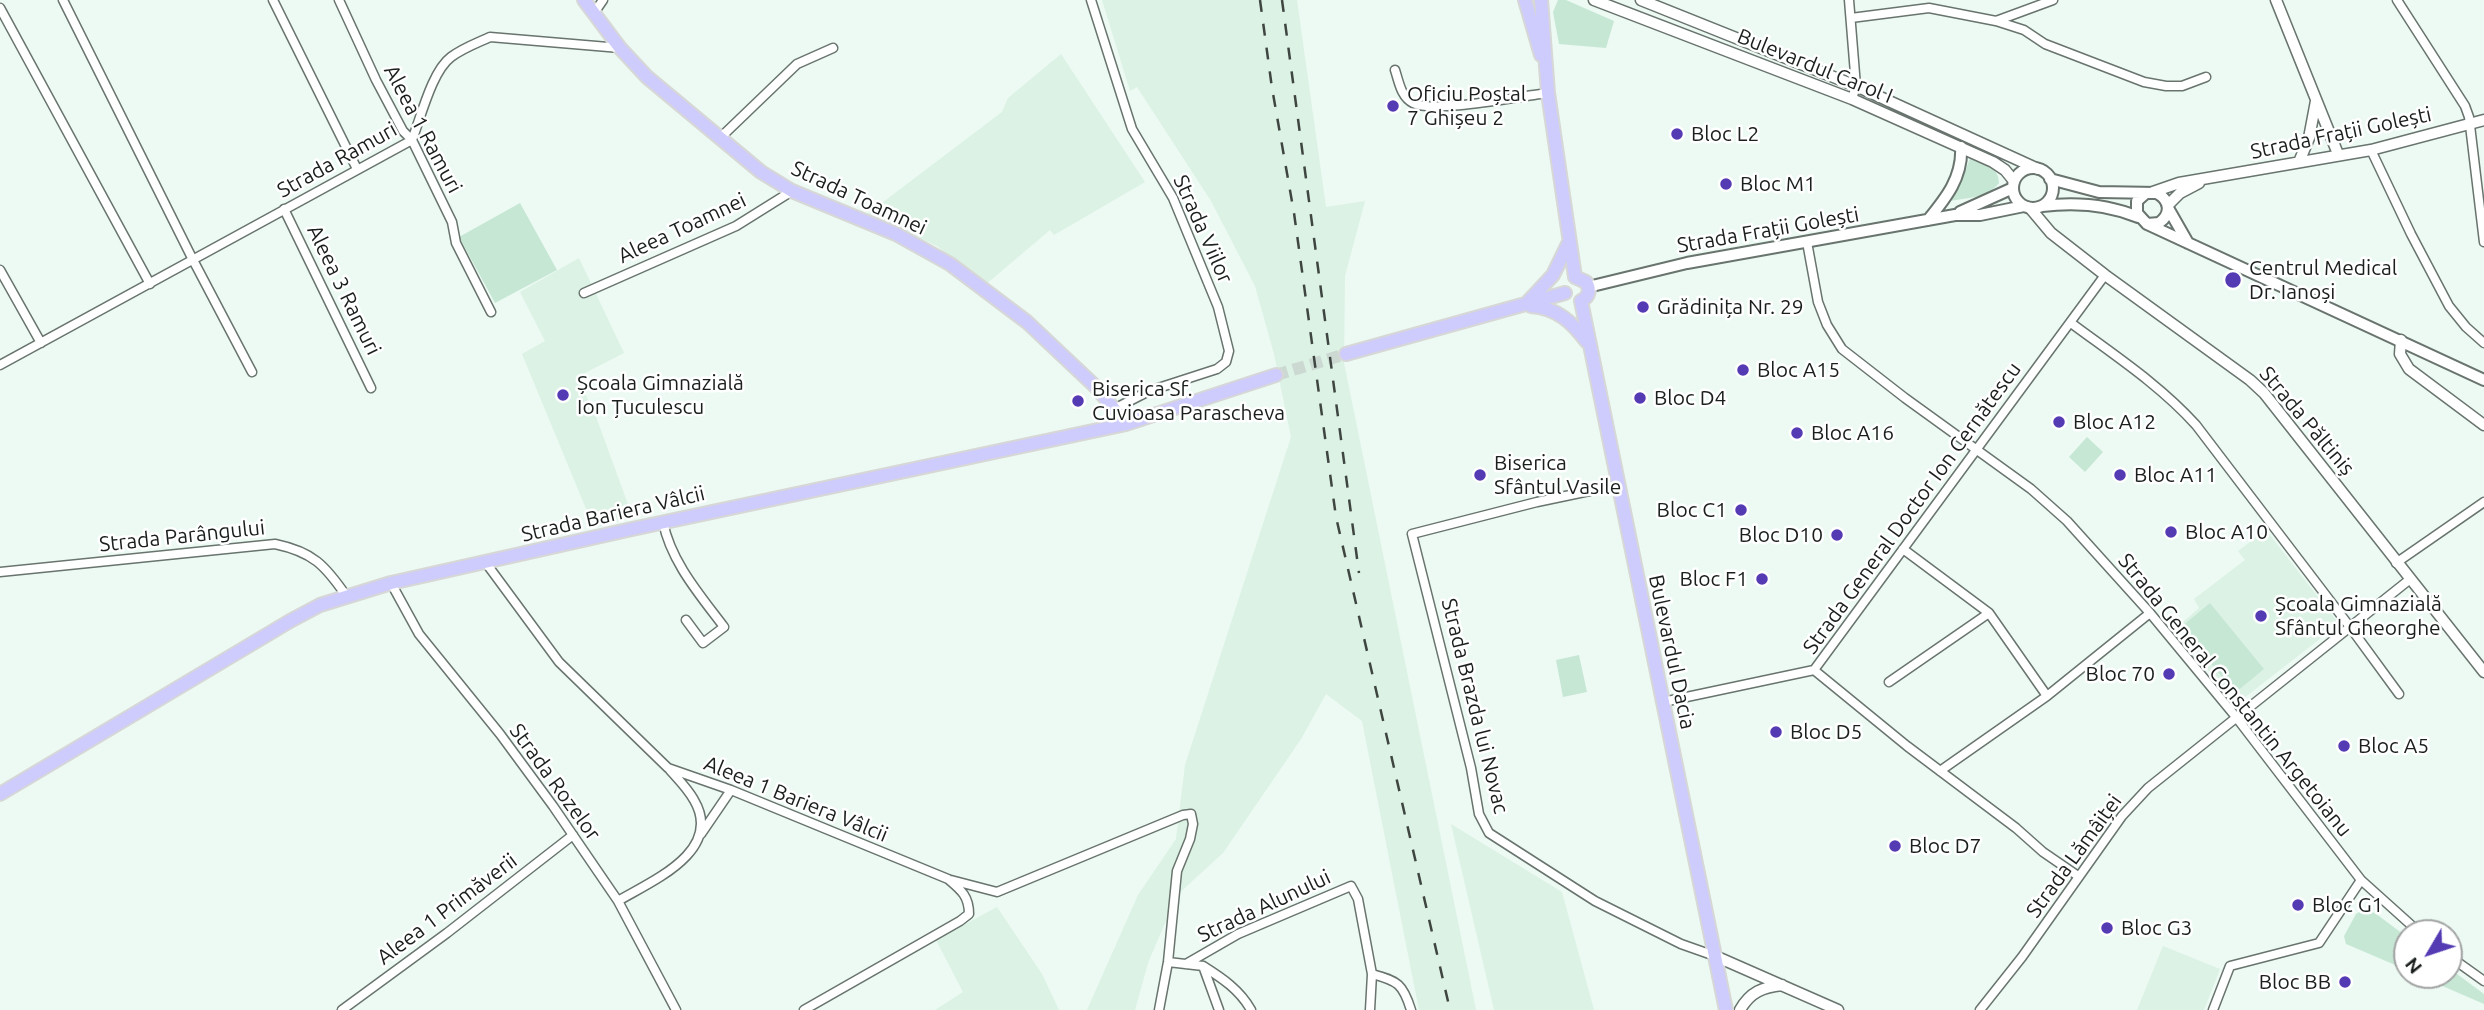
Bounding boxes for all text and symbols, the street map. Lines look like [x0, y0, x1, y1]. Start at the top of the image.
street label: Bulevardul Carol I [1734, 23, 1896, 109]
street label: Aleea 1 Ramuri [379, 61, 467, 197]
place label: Oficiu Poștal 7 Ghișeu 2 [1407, 81, 1526, 131]
marker: Oficiu Poștal 7 Ghișeu 2 [1385, 98, 1401, 114]
street label: Strada Frații Golești [2248, 102, 2434, 164]
street label: Strada Ramuri [273, 117, 401, 203]
place label: Bloc L2 [1691, 121, 1759, 147]
marker: Bloc L2 [1669, 126, 1685, 142]
street label: Strada Toamnei [787, 156, 931, 240]
street label: Strada Viilor [1168, 171, 1238, 287]
place label: Bloc M1 [1740, 171, 1816, 197]
marker: Bloc M1 [1718, 176, 1734, 192]
street label: Aleea Toamnei [614, 187, 750, 269]
street label: Strada Frații Golești [1675, 202, 1861, 258]
street label: Aleea 3 Ramuri [302, 221, 386, 359]
place label: Centrul Medical Dr. Ianoși [2249, 255, 2397, 305]
marker: Centrul Medical Dr. Ianoși [2223, 270, 2243, 290]
place label: Grădinița Nr. 29 [1657, 294, 1804, 320]
marker: Grădinița Nr. 29 [1635, 299, 1651, 315]
place label: Bloc A15 [1757, 357, 1840, 383]
street label: Strada General Doctor Ion Cernătescu [1798, 357, 2026, 659]
marker: Bloc A15 [1735, 362, 1751, 378]
street label: Strada Păltiniș [2254, 362, 2360, 480]
place label: Școala Gimnazială Ion Țuculescu [577, 370, 744, 420]
place label: Biserica Sf. Cuvioasa Parascheva [1092, 376, 1285, 426]
place label: Bloc D4 [1654, 385, 1726, 411]
marker: Școala Gimnazială Ion Țuculescu [555, 387, 571, 403]
marker: Bloc D4 [1632, 390, 1648, 406]
marker: Biserica Sf. Cuvioasa Parascheva [1070, 393, 1086, 409]
place label: Bloc A12 [2073, 409, 2156, 435]
marker: Bloc A12 [2051, 414, 2067, 430]
place label: Bloc A16 [1811, 420, 1894, 446]
marker: Bloc A16 [1789, 425, 1805, 441]
place label: Biserica Sfântul Vasile [1494, 450, 1621, 500]
place label: Bloc A11 [2134, 462, 2217, 488]
marker: Biserica Sfântul Vasile [1472, 467, 1488, 483]
marker: Bloc A11 [2112, 467, 2128, 483]
street label: Strada Bariera Vâlcii [519, 481, 707, 547]
place label: Bloc C1 [1657, 497, 1727, 523]
marker: Bloc C1 [1733, 502, 1749, 518]
street label: Strada Parângului [98, 515, 266, 557]
place label: Bloc A10 [2185, 519, 2268, 545]
place label: Bloc D10 [1739, 522, 1823, 548]
marker: Bloc A10 [2163, 524, 2179, 540]
marker: Bloc D10 [1829, 527, 1845, 543]
street label: Strada General Constantin Argetoianu [2113, 548, 2357, 842]
place label: Bloc F1 [1679, 566, 1748, 592]
marker: Bloc F1 [1754, 571, 1770, 587]
street label: Bulevardul Dacia [1643, 572, 1701, 732]
place label: Școala Gimnazială Sfântul Gheorghe [2275, 591, 2442, 641]
street label: Strada Brazda lui Novac [1436, 596, 1514, 816]
marker: Școala Gimnazială Sfântul Gheorghe [2253, 608, 2269, 624]
place label: Bloc 70 [2086, 661, 2155, 687]
marker: Bloc 70 [2161, 666, 2177, 682]
street label: Strada Rozelor [504, 719, 606, 845]
place label: Bloc D5 [1790, 719, 1862, 745]
marker: Bloc D5 [1768, 724, 1784, 740]
place label: Bloc A5 [2358, 733, 2429, 759]
marker: Bloc A5 [2336, 738, 2352, 754]
street label: Aleea 1 Bariera Vâlcii [700, 751, 892, 847]
street label: Strada Lămâiței [2021, 789, 2127, 923]
place label: Bloc D7 [1909, 833, 1981, 859]
marker: Bloc D7 [1887, 838, 1903, 854]
street label: Aleea 1 Primăverii [372, 848, 522, 970]
street label: Strada Alunului [1194, 864, 1334, 948]
place label: Bloc G1 [2312, 892, 2383, 918]
marker: Bloc G1 [2290, 897, 2306, 913]
place label: Bloc G3 [2121, 915, 2192, 941]
north arrow [2393, 919, 2463, 989]
marker: Bloc G3 [2099, 920, 2115, 936]
text: N [2400, 954, 2426, 978]
place label: Bloc BB [2259, 969, 2331, 995]
marker: Bloc BB [2337, 974, 2353, 990]

